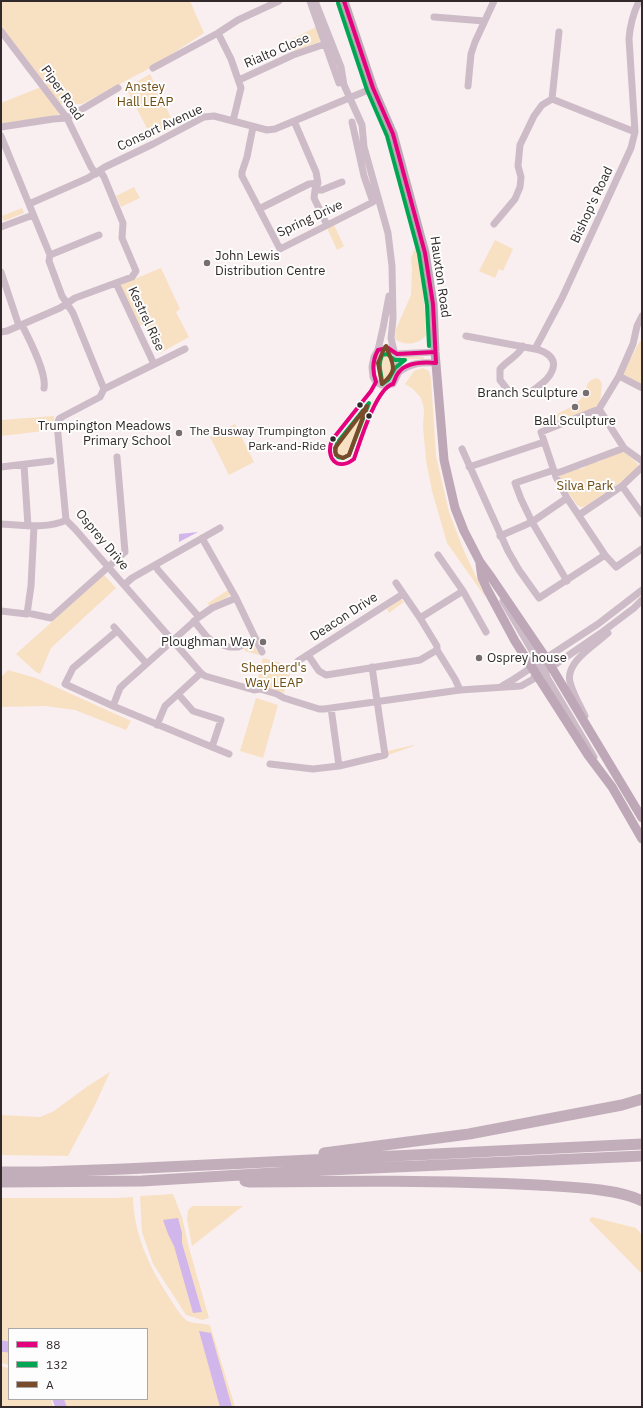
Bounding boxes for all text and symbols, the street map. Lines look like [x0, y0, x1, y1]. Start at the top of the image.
street label: Rialto Close [242, 30, 312, 72]
street label: Piper Road [37, 63, 87, 123]
park label: Anstey Hall LEAP [117, 79, 173, 110]
street label: Consort Avenue [115, 101, 205, 155]
street label: Bishop's Road [568, 164, 616, 246]
street label: Spring Drive [275, 197, 345, 241]
street label: Hauxton Road [427, 235, 453, 319]
place label: John Lewis Distribution Centre [215, 248, 325, 279]
marker: John Lewis Distribution Centre [202, 258, 212, 268]
street label: Kestrel Rise [124, 284, 168, 354]
place label: Branch Sculpture [477, 385, 578, 401]
marker: Branch Sculpture [581, 388, 591, 398]
unlabelled marker [355, 400, 365, 410]
marker: Ball Sculpture [570, 402, 580, 412]
unlabelled marker [364, 411, 374, 421]
place label: Ball Sculpture [534, 413, 616, 429]
place label: Trumpington Meadows Primary School [38, 418, 171, 449]
place label: The Busway Trumpington Park-and-Ride [189, 425, 326, 453]
marker: Trumpington Meadows Primary School [174, 428, 184, 438]
marker: The Busway Trumpington Park-and-Ride [328, 434, 338, 444]
park label: Silva Park [557, 478, 613, 494]
street label: Osprey Drive [72, 506, 132, 574]
street label: Deacon Drive [307, 589, 381, 645]
place label: Ploughman Way [161, 634, 255, 650]
marker: Ploughman Way [258, 637, 268, 647]
place label: Osprey house [487, 650, 567, 666]
marker: Osprey house [474, 653, 484, 663]
park label: Shepherd's Way LEAP [241, 660, 307, 691]
legend [8, 1328, 148, 1400]
text: 88 [46, 1337, 60, 1352]
text: 132 [46, 1357, 68, 1372]
text: A [46, 1377, 54, 1392]

